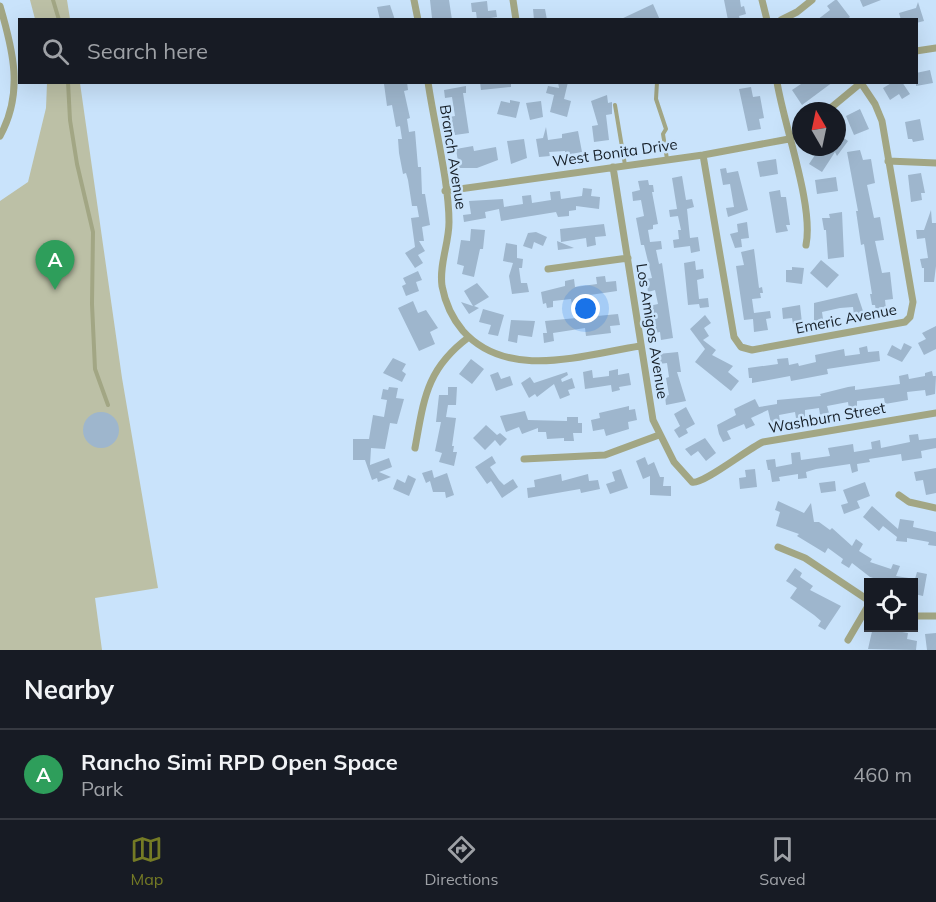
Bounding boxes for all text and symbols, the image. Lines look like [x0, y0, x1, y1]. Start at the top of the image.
search box [18, 18, 918, 84]
icon: search [39, 35, 72, 68]
text: Search here [87, 37, 208, 65]
north arrow [792, 102, 846, 156]
street label: Branch Avenue [436, 103, 471, 211]
street label: West Bonita Drive [551, 134, 679, 171]
pin: A [36, 240, 74, 290]
street label: Los Amigos Avenue [632, 262, 673, 400]
your location [571, 294, 600, 323]
street label: Emeric Avenue [794, 299, 898, 338]
street label: Washburn Street [767, 398, 887, 437]
map controls [864, 578, 918, 632]
button: locate [864, 578, 918, 632]
text: Nearby [24, 673, 114, 706]
text: Rancho Simi RPD Open Space [81, 748, 398, 776]
text: A [36, 762, 51, 787]
text: 460 m [853, 762, 912, 787]
text: Park [81, 776, 123, 801]
tab: Map [130, 833, 163, 889]
tab: Directions [424, 833, 498, 889]
tab: Saved [759, 833, 806, 889]

